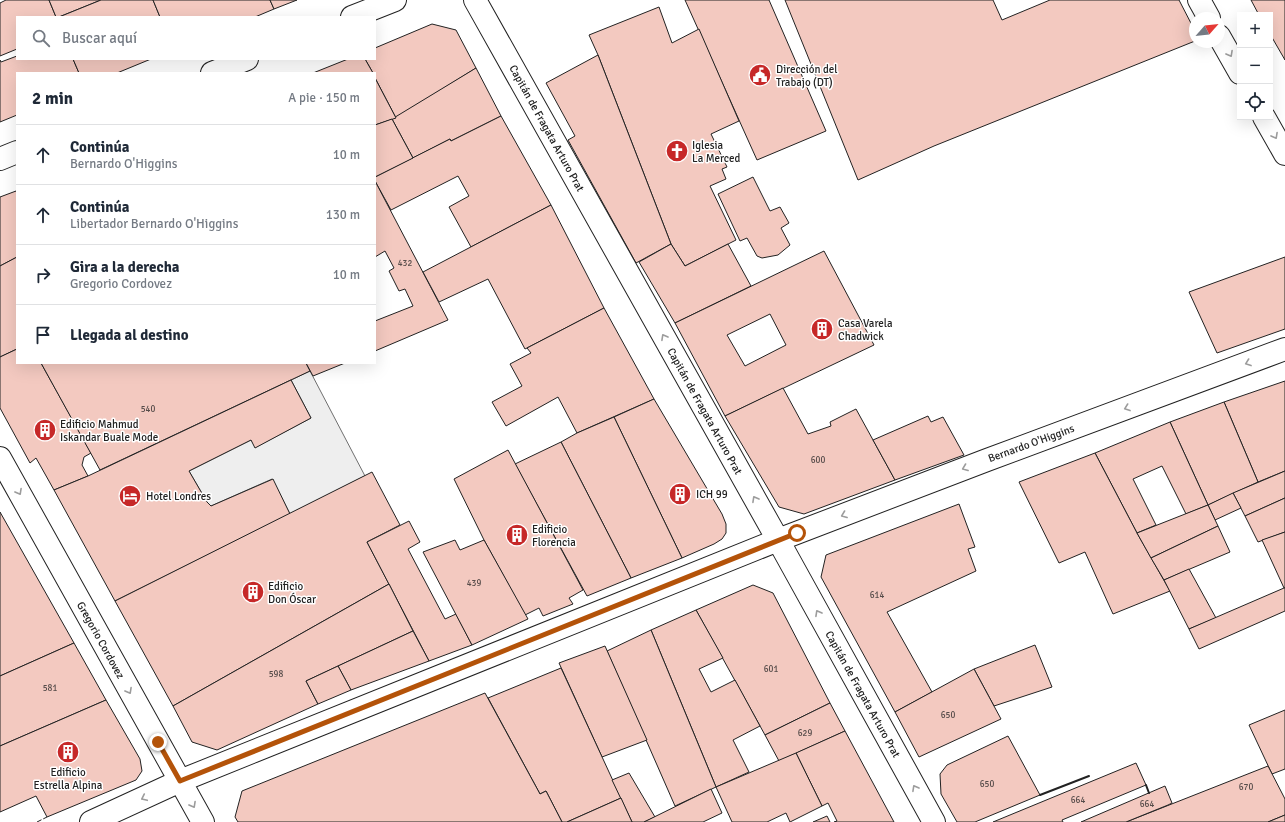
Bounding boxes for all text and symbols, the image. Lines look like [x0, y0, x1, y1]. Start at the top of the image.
north arrow [1189, 12, 1225, 48]
map controls [1237, 12, 1273, 120]
button: + [1237, 12, 1273, 48]
search box [16, 16, 376, 60]
icon: search [30, 27, 52, 49]
text: Buscar aquí [62, 29, 137, 47]
button: − [1237, 48, 1273, 84]
one-way arrow [1225, 50, 1232, 58]
public building icon: Dirección del Trabajo (DT) [747, 62, 773, 88]
street label: Capitán de Fragata Arturo Prat [506, 63, 587, 194]
place label: Dirección del Trabajo (DT) [776, 63, 838, 89]
button: locate [1237, 84, 1273, 120]
text: 2 min [32, 88, 73, 109]
text: A pie · 150 m [288, 90, 360, 106]
one-way arrow [1270, 131, 1277, 139]
text: Continúa [70, 138, 129, 156]
church icon: Iglesia La Merced [664, 138, 690, 164]
place label: Iglesia La Merced [692, 139, 740, 165]
icon: ahead [32, 144, 54, 166]
text: 10 m [333, 147, 360, 163]
text: Bernardo O'Higgins [70, 156, 178, 172]
text: Continúa [70, 198, 129, 216]
icon: ahead [32, 204, 54, 226]
text: 130 m [326, 207, 360, 223]
text: Libertador Bernardo O'Higgins [70, 216, 238, 232]
text: Gira a la derecha [70, 258, 180, 276]
house number: 432 [398, 258, 412, 269]
icon: right [32, 264, 54, 286]
text: 10 m [333, 267, 360, 283]
text: Gregorio Cordovez [70, 276, 172, 292]
building icon: Casa Varela Chadwick [809, 316, 835, 342]
place label: Casa Varela Chadwick [838, 317, 893, 343]
icon: arrive [32, 324, 54, 346]
text: Llegada al destino [70, 326, 189, 344]
one-way arrow [661, 334, 669, 341]
street label: Capitán de Fragata Arturo Prat [664, 346, 745, 477]
one-way arrow [1245, 358, 1252, 366]
one-way arrow [1123, 403, 1130, 412]
house number: 540 [141, 404, 155, 415]
building icon: Edificio Mahmud Iskandar Buale Mode [32, 417, 58, 443]
place label: Edificio Mahmud Iskandar Buale Mode [60, 418, 158, 444]
street label: Bernardo O'Higgins [986, 422, 1076, 465]
house number: 600 [811, 455, 825, 466]
one-way arrow [962, 464, 969, 472]
building icon: ICH 99 [667, 481, 693, 507]
hotel icon: Hotel Londres [117, 483, 143, 509]
one-way arrow [14, 488, 21, 495]
place label: ICH 99 [696, 488, 728, 501]
place label: Hotel Londres [146, 490, 211, 503]
one-way arrow [752, 496, 759, 503]
one-way arrow [841, 510, 848, 518]
building icon: Edificio Florencia [504, 522, 530, 548]
place label: Edificio Florencia [532, 523, 576, 549]
route start [788, 524, 806, 542]
house number: 439 [467, 578, 481, 589]
building icon: Edificio Don Óscar [240, 579, 266, 605]
place label: Edificio Don Óscar [268, 580, 316, 606]
house number: 614 [870, 590, 884, 601]
street label: Gregorio Cordovez [74, 599, 127, 681]
one-way arrow [815, 610, 823, 617]
street label: Capitán de Fragata Arturo Prat [822, 629, 903, 760]
house number: 601 [764, 664, 778, 675]
house number: 598 [269, 669, 283, 680]
house number: 581 [43, 683, 57, 694]
one-way arrow [125, 687, 132, 694]
house number: 650 [941, 710, 955, 721]
house number: 629 [798, 728, 812, 739]
route end [149, 733, 167, 751]
building icon: Edificio Estrella Alpina [55, 739, 81, 765]
place label: Edificio Estrella Alpina [34, 766, 103, 792]
house number: 650 [980, 779, 994, 790]
house number: 670 [1239, 782, 1253, 793]
one-way arrow [912, 785, 920, 792]
one-way arrow [141, 793, 148, 801]
house number: 664 [1071, 795, 1085, 806]
house number: 664 [1140, 799, 1154, 810]
one-way arrow [188, 800, 195, 808]

